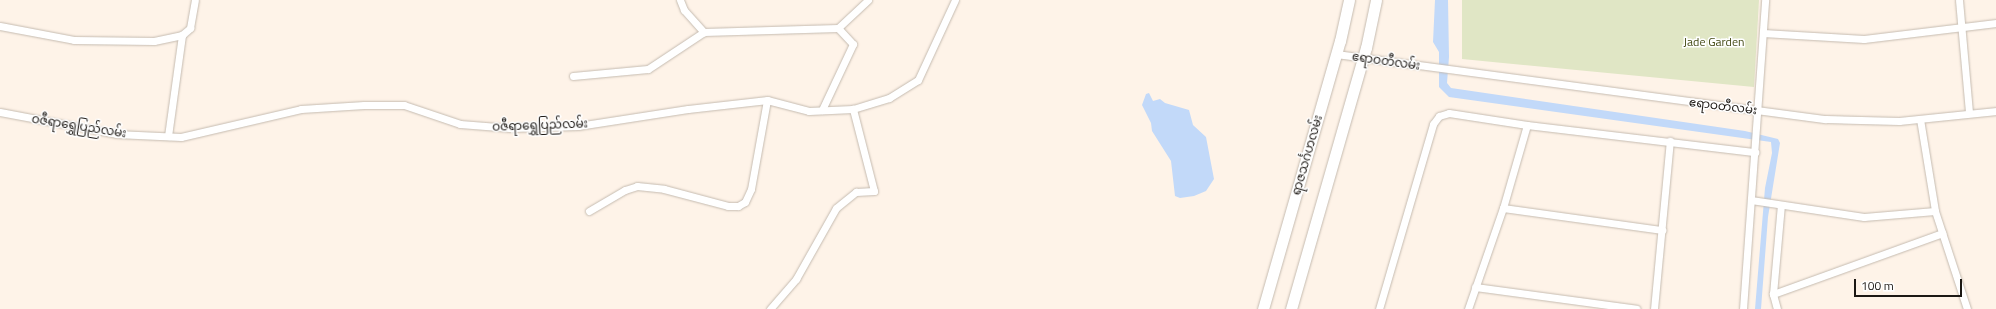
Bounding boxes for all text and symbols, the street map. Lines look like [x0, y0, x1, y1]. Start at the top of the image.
park label: Jade Garden [1684, 35, 1744, 49]
street label: ဧရာဝတီလမ်း [1351, 49, 1421, 73]
street label: ဧရာဝတီလမ်း [1688, 95, 1758, 117]
street label: ဝဇီရာရွှေပြည်လမ်း [31, 111, 127, 141]
street label: ရာဇသင်္ဂဟလမ်း [1289, 113, 1325, 197]
street label: ဝဇီရာရွှေပြည်လမ်း [492, 116, 588, 134]
scale bar [1856, 271, 1964, 297]
text: 100 m [1861, 276, 1894, 295]

